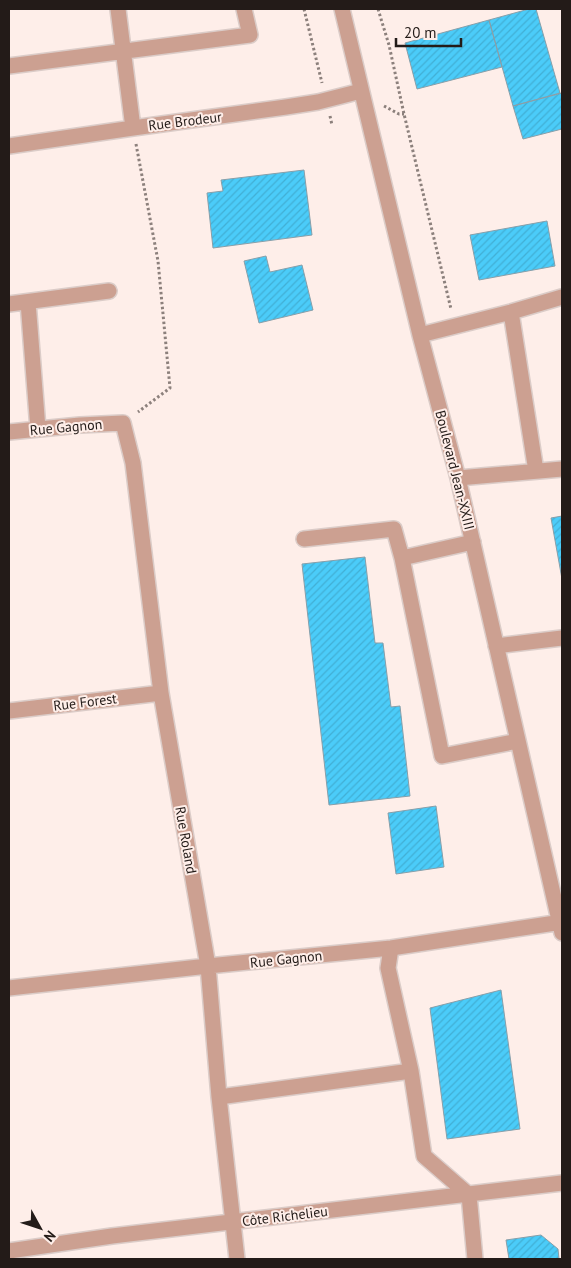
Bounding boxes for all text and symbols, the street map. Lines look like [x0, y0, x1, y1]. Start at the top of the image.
scale bar [396, 15, 461, 47]
text: 20 m [404, 23, 437, 42]
street label: Rue Brodeur [147, 108, 223, 134]
street label: Boulevard Jean-XXIII [431, 408, 479, 532]
street label: Rue Gagnon [29, 415, 103, 439]
street label: Rue Forest [52, 689, 118, 715]
street label: Rue Roland [171, 805, 201, 875]
street label: Rue Gagnon [249, 946, 323, 972]
street label: Côte Richelieu [241, 1202, 329, 1230]
north arrow [15, 1203, 65, 1253]
text: N [40, 1227, 60, 1246]

